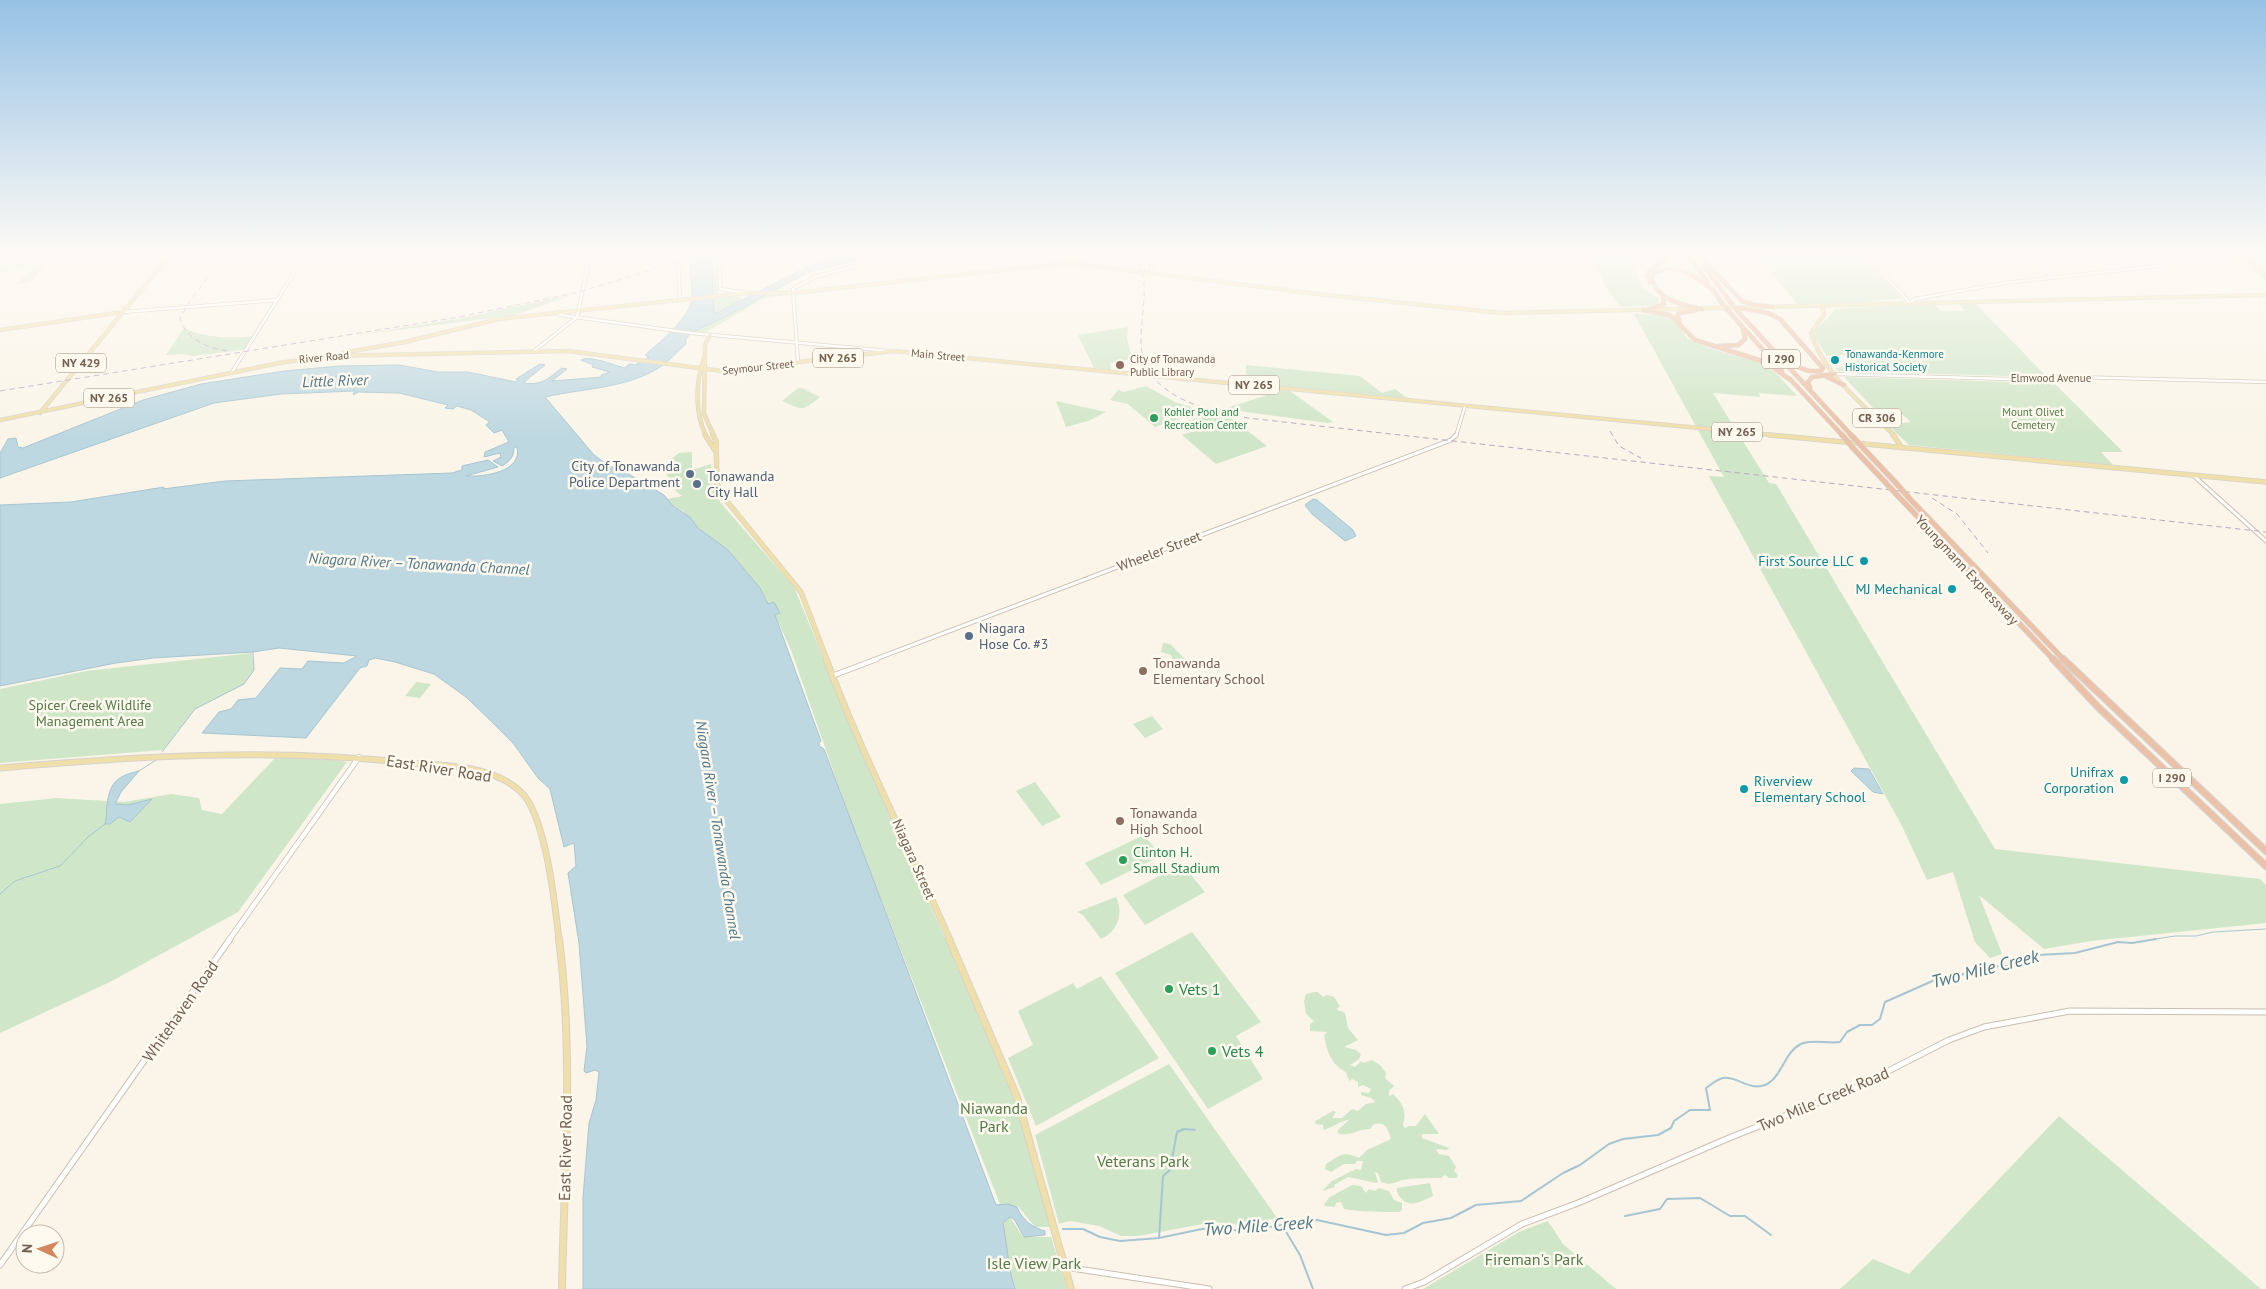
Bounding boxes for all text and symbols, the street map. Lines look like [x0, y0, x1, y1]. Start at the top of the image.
street label: Main Street [910, 346, 966, 364]
place label: Tonawanda-Kenmore Historical Society [1845, 347, 1944, 374]
street label: River Road [298, 348, 350, 366]
road number: NY 265 [813, 348, 863, 368]
road number: I 290 [1762, 349, 1800, 368]
place label: City of Tonawanda Public Library [1130, 352, 1216, 379]
road number: NY 429 [56, 353, 106, 372]
marker: Tonawanda-Kenmore Historical Society [1829, 354, 1841, 366]
street label: Seymour Street [722, 356, 795, 378]
marker: City of Tonawanda Public Library [1114, 359, 1126, 371]
water label: Little River [302, 370, 369, 391]
street label: Elmwood Avenue [2011, 371, 2092, 385]
road number: NY 265 [1229, 376, 1279, 394]
road number: NY 265 [84, 388, 134, 408]
place label: Kohler Pool and Recreation Center [1164, 405, 1247, 432]
park label: Mount Olivet Cemetery [2002, 405, 2064, 432]
road number: CR 306 [1853, 408, 1901, 428]
marker: Kohler Pool and Recreation Center [1148, 412, 1160, 424]
road number: NY 265 [1712, 422, 1762, 442]
place label: City of Tonawanda Police Department [569, 457, 680, 491]
place label: Tonawanda City Hall [707, 467, 775, 501]
marker: City of Tonawanda Police Department [684, 468, 696, 480]
marker: Tonawanda City Hall [691, 478, 703, 490]
street label: Youngmann Expressway [1911, 511, 2023, 629]
street label: Wheeler Street [1114, 527, 1204, 575]
water label: Niagara River – Tonawanda Channel [308, 548, 530, 579]
place label: First Source LLC [1758, 552, 1854, 570]
marker: First Source LLC [1858, 555, 1870, 567]
place label: MJ Mechanical [1855, 580, 1942, 598]
marker: MJ Mechanical [1946, 583, 1958, 595]
place label: Niagara Hose Co. #3 [979, 619, 1048, 653]
marker: Niagara Hose Co. #3 [963, 630, 975, 642]
place label: Tonawanda Elementary School [1153, 654, 1265, 688]
marker: Tonawanda Elementary School [1137, 665, 1149, 677]
park label: Spicer Creek Wildlife Management Area [29, 696, 151, 730]
water label: Niagara River – Tonawanda Channel [692, 719, 745, 941]
street label: East River Road [385, 750, 493, 786]
place label: Unifrax Corporation [2044, 763, 2114, 797]
road number: I 290 [2153, 768, 2191, 788]
place label: Riverview Elementary School [1754, 772, 1866, 806]
marker: Unifrax Corporation [2118, 774, 2130, 786]
marker: Riverview Elementary School [1738, 783, 1750, 795]
place label: Tonawanda High School [1130, 804, 1203, 838]
marker: Tonawanda High School [1114, 815, 1126, 827]
street label: Niagara Street [888, 816, 940, 902]
place label: Clinton H. Small Stadium [1133, 843, 1220, 877]
marker: Clinton H. Small Stadium [1117, 854, 1129, 866]
water label: Two Mile Creek [1929, 944, 2042, 993]
street label: Whitehaven Road [138, 957, 222, 1065]
place label: Vets 1 [1178, 979, 1220, 999]
marker: Vets 1 [1163, 983, 1175, 995]
place label: Vets 4 [1221, 1041, 1264, 1061]
marker: Vets 4 [1206, 1045, 1218, 1057]
street label: Two Mile Creek Road [1754, 1062, 1892, 1136]
street label: East River Road [554, 1095, 576, 1201]
park label: Niawanda Park [960, 1098, 1028, 1136]
park label: Veterans Park [1096, 1151, 1189, 1171]
water label: Two Mile Creek [1202, 1210, 1315, 1241]
north arrow [15, 1224, 65, 1274]
text: N [18, 1243, 36, 1253]
park label: Fireman's Park [1485, 1249, 1584, 1269]
park label: Isle View Park [987, 1253, 1082, 1273]

